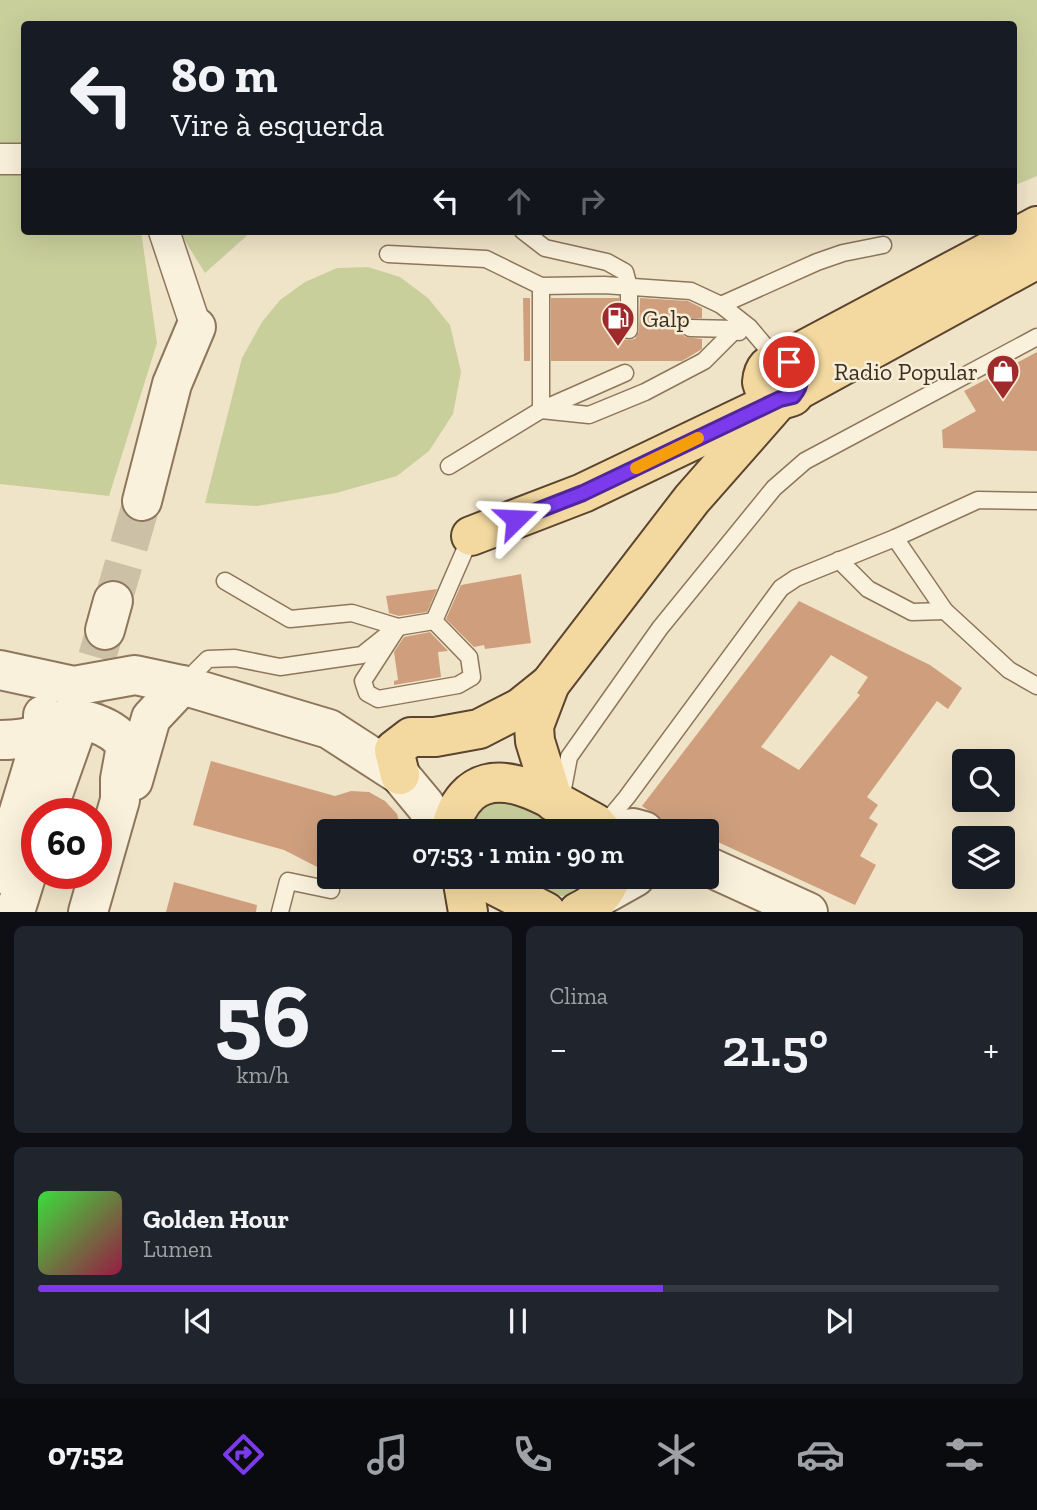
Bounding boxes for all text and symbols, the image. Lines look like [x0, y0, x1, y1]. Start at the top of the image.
text: 80 m [171, 46, 278, 105]
icon: left [56, 49, 147, 140]
text: Vire à esquerda [171, 106, 384, 144]
icon: left [427, 182, 465, 220]
icon: ahead [500, 182, 538, 220]
icon: right [573, 182, 611, 220]
fuel station icon: Galp [599, 299, 637, 348]
place label: Galp [642, 304, 690, 333]
pin [759, 332, 819, 392]
icon: arrive [770, 343, 808, 381]
shop icon: Radio Popular [984, 352, 1022, 401]
place label: Radio Popular [834, 357, 978, 386]
position arrow [479, 482, 553, 556]
map controls [952, 749, 1015, 889]
button: search [952, 749, 1015, 812]
speed limit sign: 60 [21, 798, 112, 889]
button: layers [952, 826, 1015, 889]
text: 07:53 · 1 min · 90 m [412, 838, 624, 870]
text: 56 [215, 961, 311, 1070]
text: Clima [550, 982, 608, 1010]
text: 21.5° [722, 1017, 828, 1079]
text: − [550, 1026, 567, 1072]
text: + [983, 1026, 999, 1072]
text: km/h [237, 1061, 289, 1089]
text: Golden Hour [143, 1203, 289, 1235]
text: Lumen [143, 1235, 212, 1263]
icon: previous [179, 1302, 217, 1340]
icon: pause [499, 1302, 537, 1340]
icon: next [820, 1302, 858, 1340]
icon: directions [219, 1430, 268, 1479]
icon: music [363, 1430, 412, 1479]
icon: phone [508, 1430, 557, 1479]
icon: climate [652, 1430, 701, 1479]
icon: car [796, 1430, 845, 1479]
icon: filters [940, 1430, 989, 1479]
text: 07:52 [48, 1435, 124, 1473]

